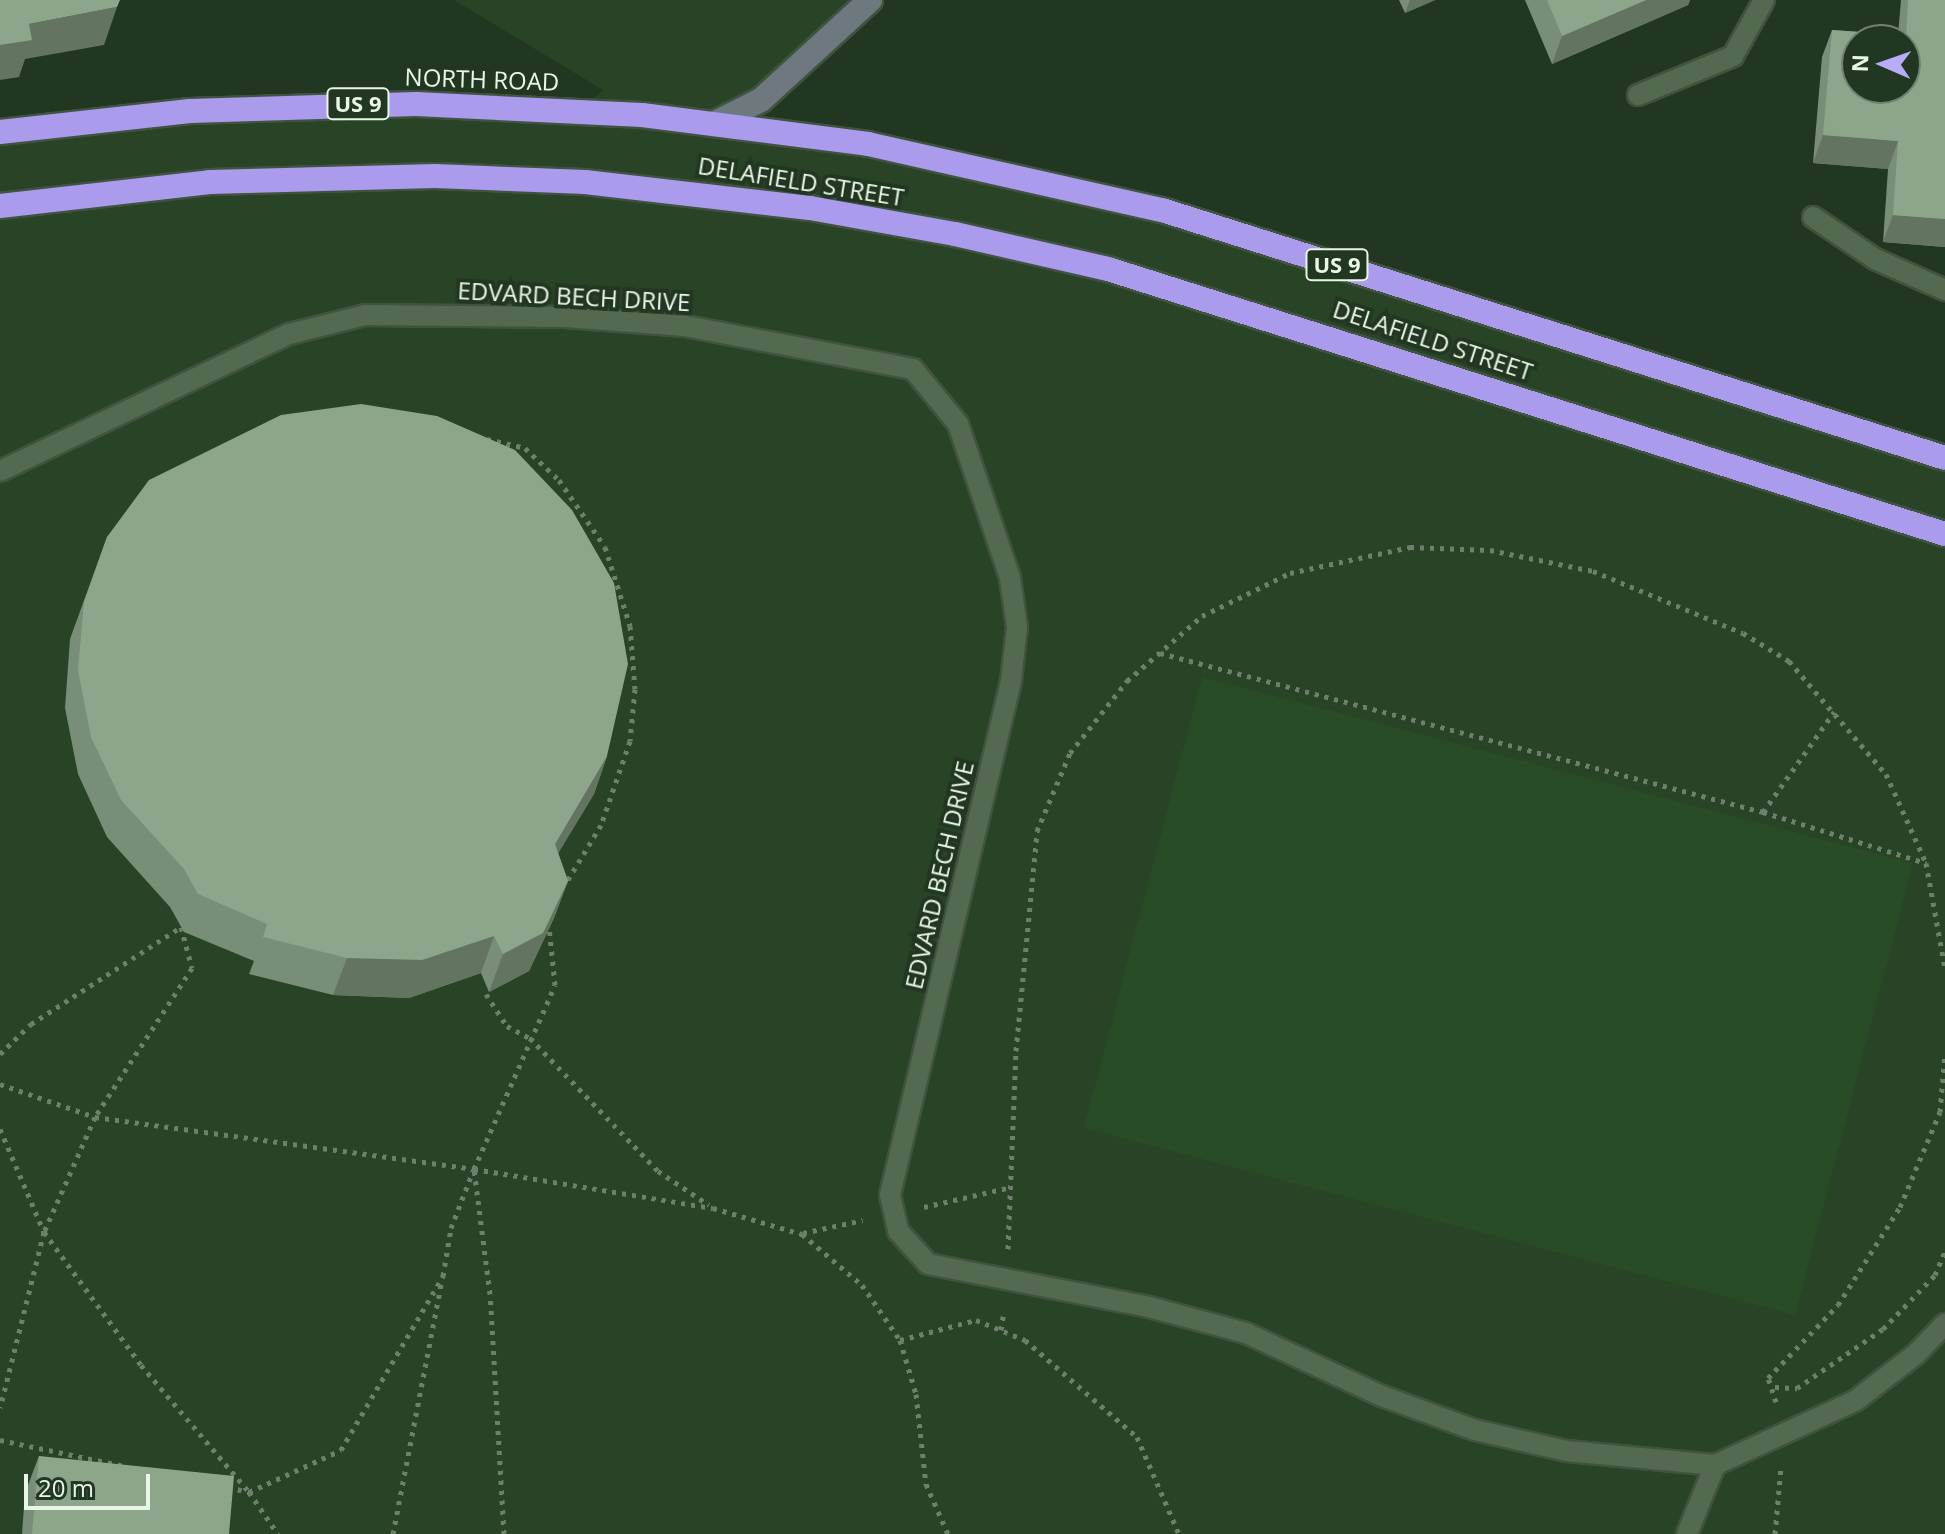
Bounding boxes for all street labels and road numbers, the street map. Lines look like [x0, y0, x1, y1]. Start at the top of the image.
street label: NORTH ROAD [404, 62, 560, 96]
road number: US 9 [326, 86, 390, 122]
street label: DELAFIELD STREET [696, 150, 906, 212]
road number: US 9 [1305, 247, 1369, 283]
street label: EDVARD BECH DRIVE [457, 276, 691, 316]
street label: DELAFIELD STREET [1330, 294, 1536, 386]
street label: EDVARD BECH DRIVE [899, 758, 979, 992]

